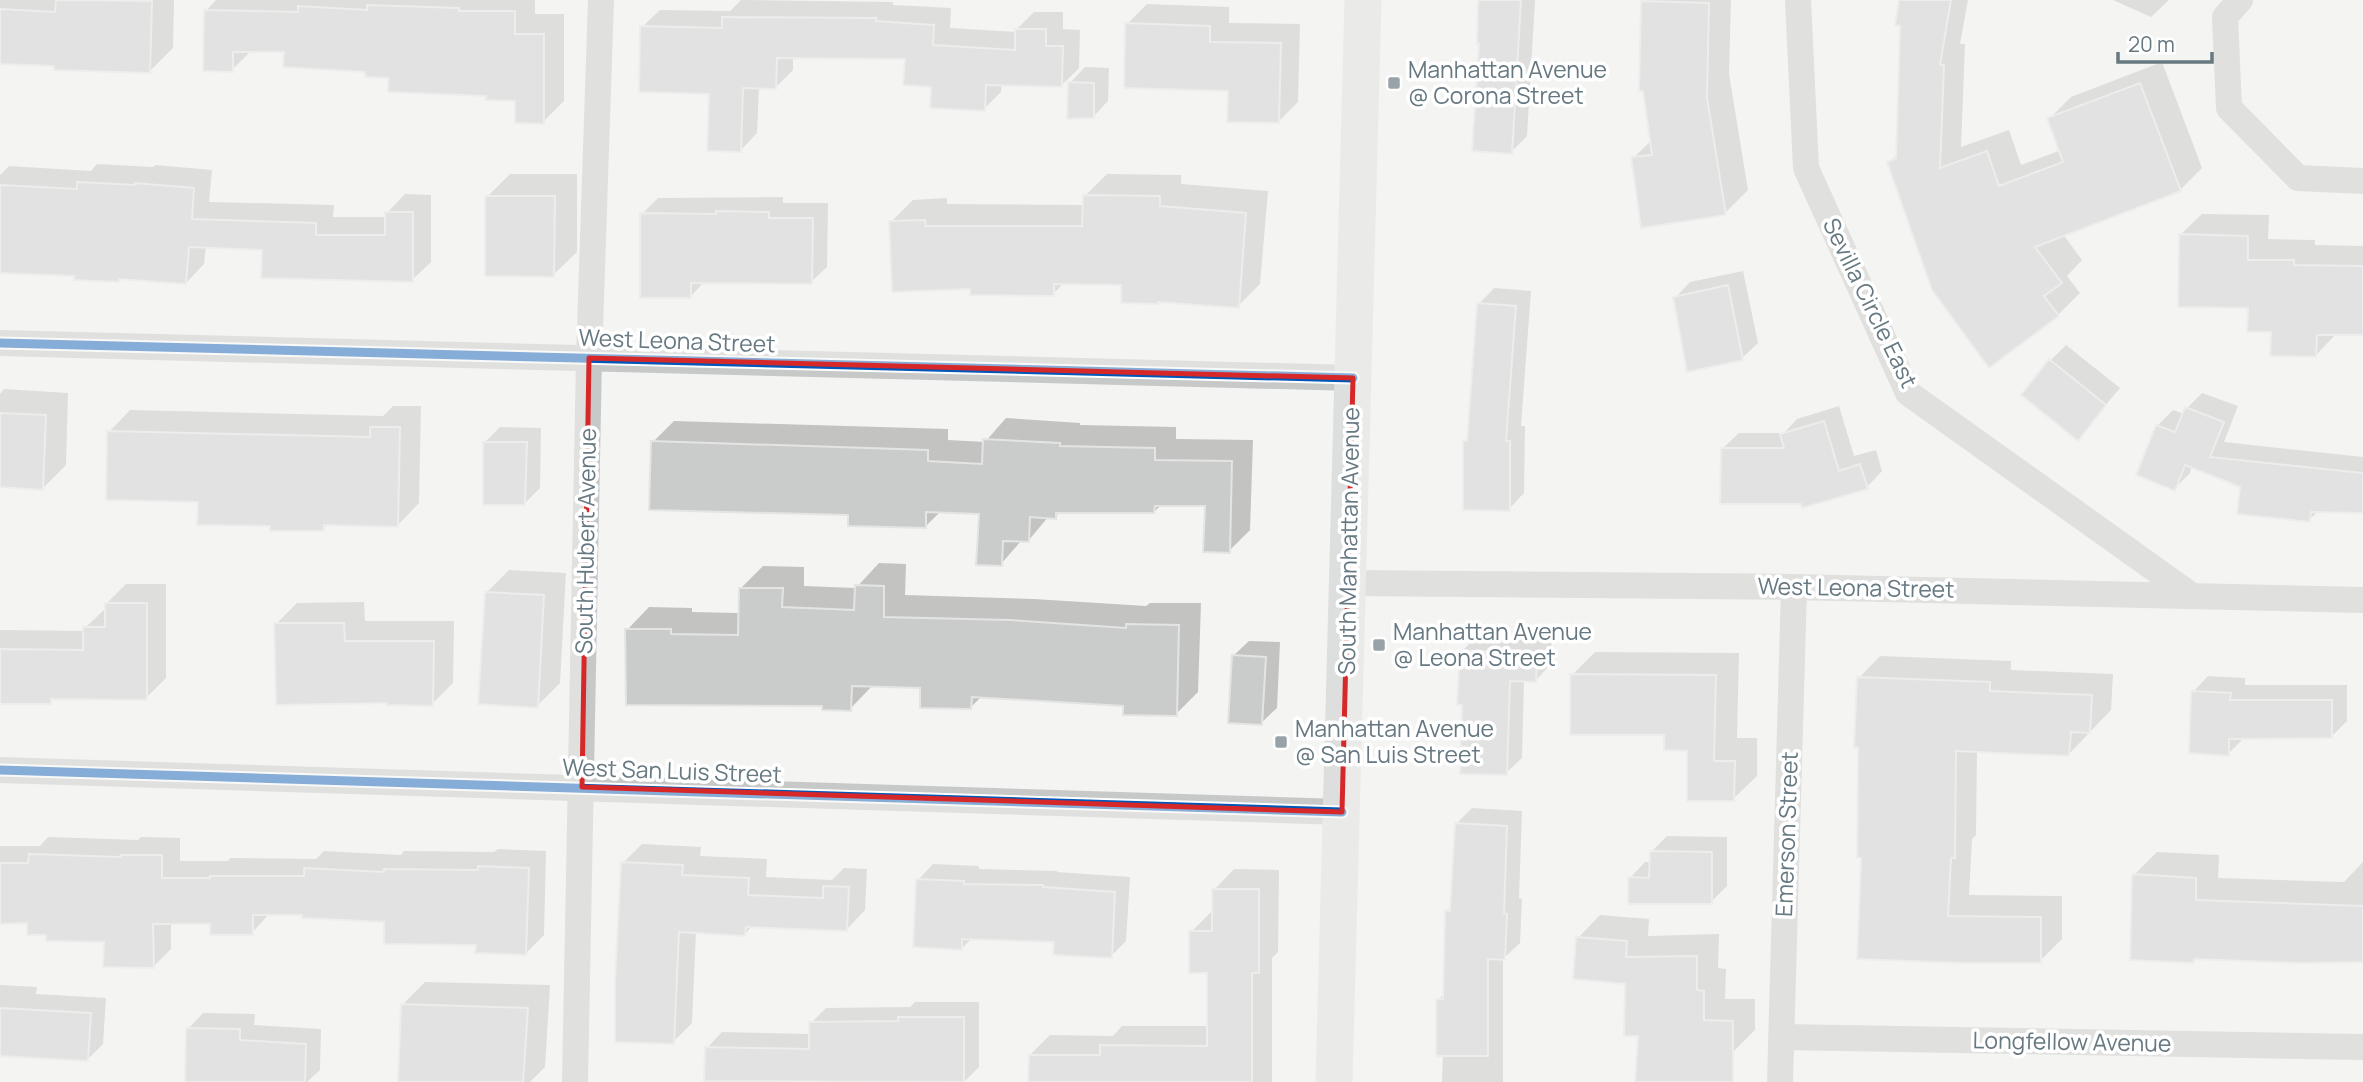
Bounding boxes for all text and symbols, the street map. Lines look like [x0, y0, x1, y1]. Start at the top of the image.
scale bar [2118, 21, 2212, 65]
text: 20 m [2128, 30, 2175, 58]
place label: Manhattan Avenue @ Corona Street [1408, 53, 1607, 111]
marker: Manhattan Avenue @ Corona Street [1386, 75, 1402, 91]
street label: Sevilla Circle East [1816, 212, 1926, 393]
street label: West Leona Street [578, 321, 776, 359]
street label: South Manhattan Avenue [1330, 407, 1366, 675]
street label: South Hubert Avenue [567, 428, 603, 654]
street label: West Leona Street [1757, 569, 1955, 605]
place label: Manhattan Avenue @ Leona Street [1393, 615, 1592, 673]
marker: Manhattan Avenue @ Leona Street [1371, 637, 1387, 653]
place label: Manhattan Avenue @ San Luis Street [1295, 712, 1494, 770]
marker: Manhattan Avenue @ San Luis Street [1273, 734, 1289, 750]
street label: West San Luis Street [562, 750, 782, 790]
street label: Emerson Street [1767, 751, 1805, 917]
street label: Longfellow Avenue [1972, 1023, 2172, 1059]

